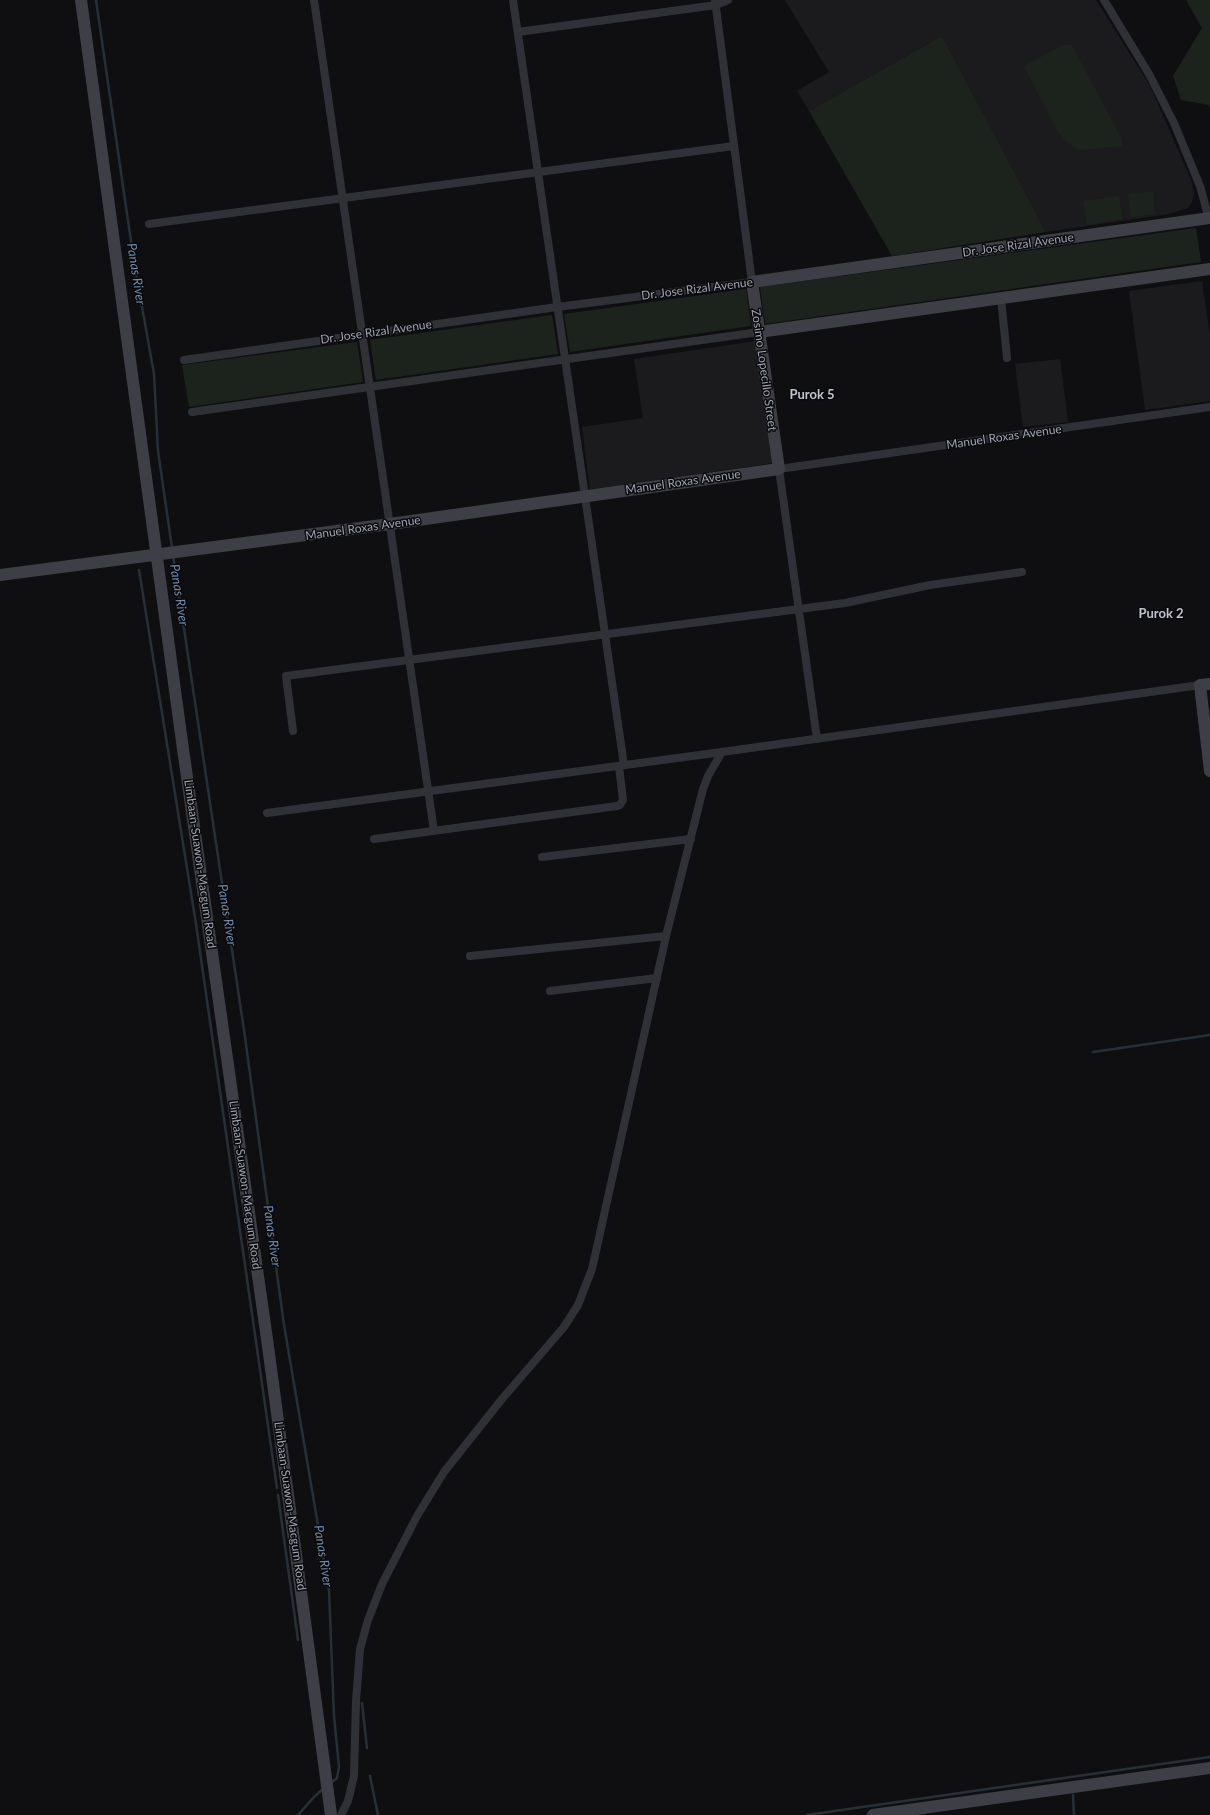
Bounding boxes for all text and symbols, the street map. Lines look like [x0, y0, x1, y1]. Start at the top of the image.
street label: Dr. Jose Rizal Avenue [961, 230, 1075, 260]
water label: Panas River [123, 242, 149, 306]
street label: Dr. Jose Rizal Avenue [640, 275, 754, 303]
street label: Zosimo Lopecillo Street [748, 308, 780, 432]
street label: Dr. Jose Rizal Avenue [319, 317, 433, 347]
district label: Purok 5 [789, 387, 835, 403]
street label: Manuel Roxas Avenue [945, 422, 1063, 452]
street label: Manuel Roxas Avenue [624, 467, 742, 497]
street label: Manuel Roxas Avenue [304, 513, 422, 543]
water label: Panas River [166, 563, 192, 627]
district label: Purok 2 [1138, 606, 1184, 622]
street label: Limbaan-Suawon-Macgum Road [181, 779, 219, 949]
water label: Panas River [214, 883, 240, 947]
street label: Limbaan-Suawon-Macgum Road [226, 1100, 264, 1270]
water label: Panas River [260, 1204, 284, 1268]
street label: Limbaan-Suawon-Macgum Road [271, 1421, 309, 1591]
water label: Panas River [310, 1524, 336, 1588]

